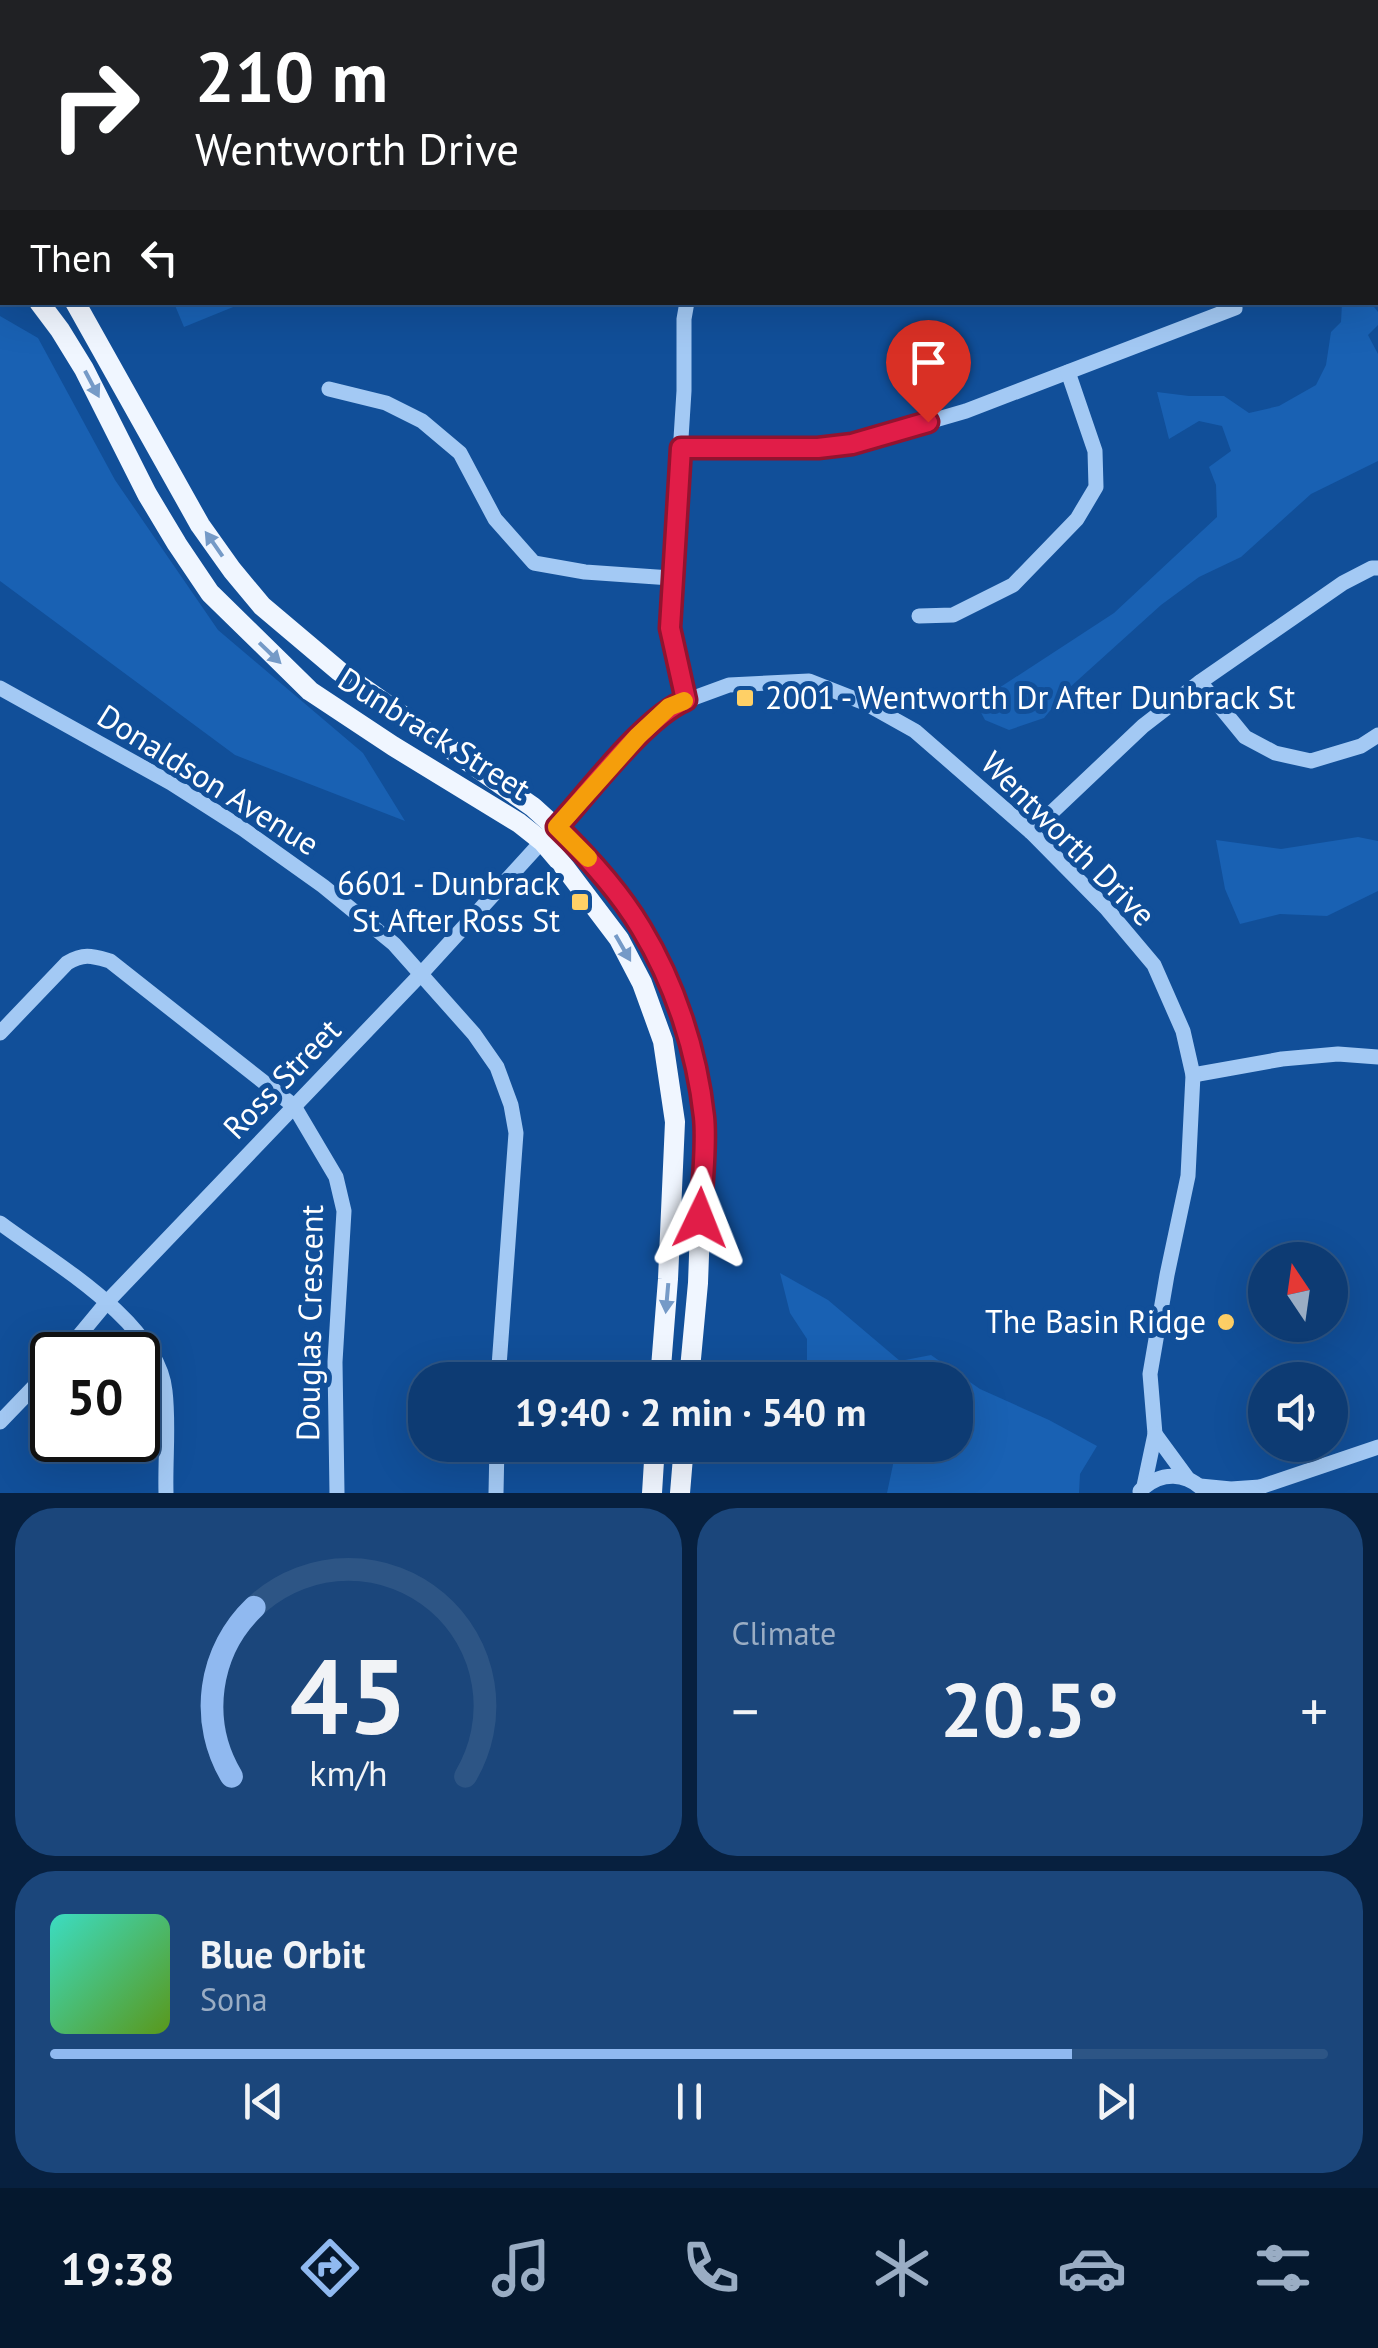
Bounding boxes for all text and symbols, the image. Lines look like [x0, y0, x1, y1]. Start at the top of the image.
text: 210 m [195, 31, 388, 121]
icon: right [30, 40, 160, 170]
text: Wentworth Drive [195, 119, 519, 177]
icon: left [132, 230, 187, 285]
text: Then [30, 233, 112, 282]
pin [886, 320, 971, 423]
icon: arrive [901, 335, 956, 390]
one-way arrow [83, 370, 100, 399]
one-way arrow [205, 531, 224, 558]
one-way arrow [258, 641, 282, 664]
street label: Dunbrack Street [331, 657, 539, 809]
place label: 2001 - Wentworth Dr After Dunbrack St [765, 676, 1295, 718]
marker: 2001 - Wentworth Dr After Dunbrack St [734, 687, 756, 709]
street label: Donaldson Avenue [90, 694, 327, 864]
street label: Wentworth Drive [972, 742, 1165, 935]
place label: 6601 - Dunbrack St After Ross St [337, 862, 561, 941]
marker: 6601 - Dunbrack St After Ross St [569, 891, 591, 913]
one-way arrow [614, 934, 631, 962]
street label: Ross Street [213, 1009, 349, 1148]
position arrow [648, 1166, 752, 1270]
street label: Douglas Crescent [286, 1204, 332, 1442]
north arrow [1248, 1242, 1348, 1342]
map controls [1248, 1242, 1348, 1462]
one-way arrow [658, 1282, 674, 1314]
place label: The Basin Ridge [985, 1300, 1206, 1342]
marker: The Basin Ridge [1215, 1311, 1237, 1333]
speed limit sign: 50 [30, 1332, 160, 1462]
button: sound [1248, 1362, 1348, 1462]
text: 19:40 · 2 min · 540 m [515, 1387, 866, 1436]
text: Climate [732, 1612, 836, 1654]
text: 45 [289, 1628, 407, 1763]
text: 20.5° [940, 1661, 1119, 1758]
text: − [732, 1675, 759, 1746]
text: + [1300, 1675, 1328, 1746]
text: km/h [309, 1750, 387, 1796]
text: Blue Orbit [200, 1929, 365, 1978]
text: Sona [200, 1978, 268, 2020]
icon: previous [236, 2074, 291, 2129]
icon: pause [662, 2074, 717, 2129]
icon: next [1088, 2074, 1143, 2129]
icon: directions [295, 2233, 365, 2303]
icon: music [486, 2233, 556, 2303]
icon: phone [676, 2233, 746, 2303]
icon: climate [867, 2233, 937, 2303]
icon: car [1057, 2233, 1127, 2303]
icon: filters [1248, 2233, 1318, 2303]
text: 19:38 [60, 2239, 174, 2297]

